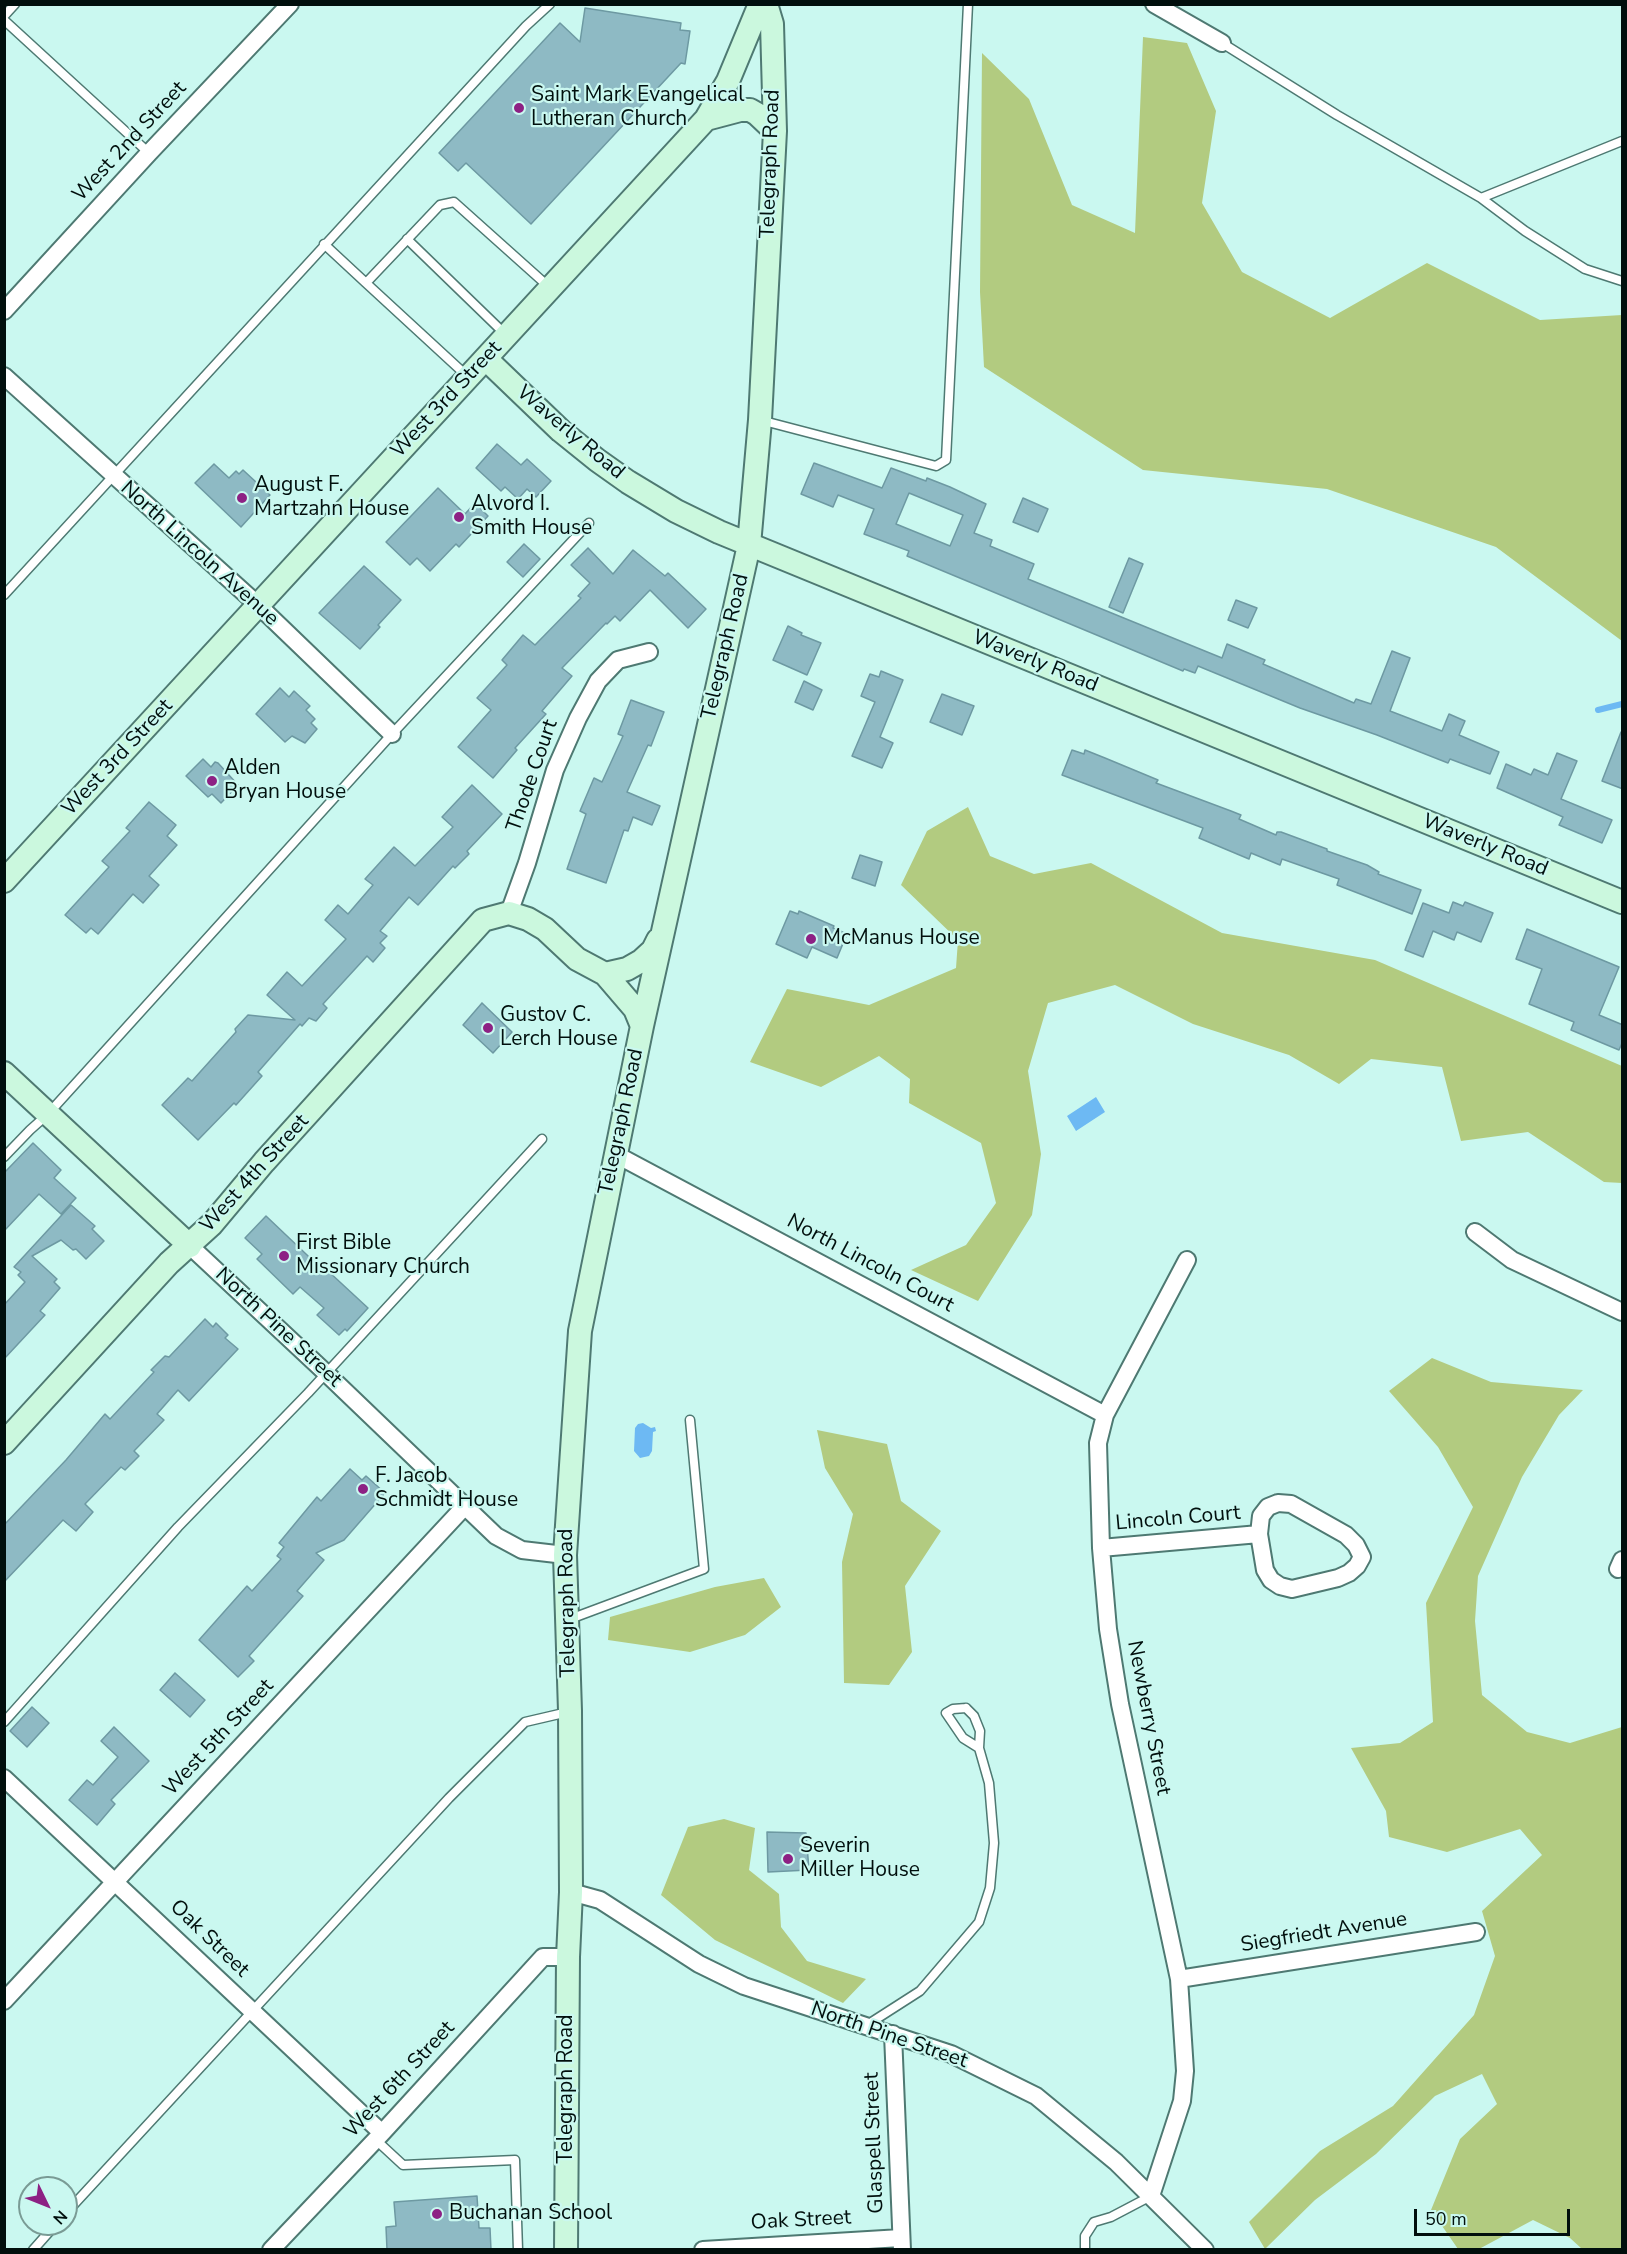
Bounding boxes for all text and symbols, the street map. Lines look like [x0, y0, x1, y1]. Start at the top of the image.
street label: West 2nd Street [68, 77, 192, 207]
place label: Saint Mark Evangelical Lutheran Church [531, 83, 744, 133]
street label: Telegraph Road [756, 89, 786, 239]
marker: Saint Mark Evangelical Lutheran Church [512, 101, 526, 115]
street label: West 3rd Street [386, 336, 508, 464]
street label: Waverly Road [511, 381, 629, 485]
place label: August F. Martzahn House [254, 473, 409, 523]
street label: North Lincoln Avenue [115, 476, 283, 632]
marker: August F. Martzahn House [235, 491, 249, 505]
place label: Alvord I. Smith House [471, 492, 592, 542]
marker: Alvord I. Smith House [452, 510, 466, 524]
street label: Telegraph Road [697, 572, 755, 722]
street label: Waverly Road [968, 625, 1102, 699]
street label: West 3rd Street [57, 694, 179, 822]
street label: Thode Court [502, 716, 564, 836]
place label: Alden Bryan House [224, 756, 346, 806]
marker: Alden Bryan House [205, 774, 219, 788]
street label: Waverly Road [1418, 809, 1552, 883]
place label: McManus House [823, 926, 980, 952]
marker: McManus House [804, 932, 818, 946]
place label: Gustov C. Lerch House [500, 1003, 618, 1053]
marker: Gustov C. Lerch House [481, 1021, 495, 1035]
street label: Telegraph Road [594, 1047, 650, 1197]
street label: West 4th Street [195, 1110, 315, 1238]
street label: North Lincoln Court [782, 1209, 958, 1319]
place label: First Bible Missionary Church [296, 1231, 470, 1281]
marker: First Bible Missionary Church [277, 1249, 291, 1263]
street label: North Pine Street [209, 1263, 347, 1393]
place label: F. Jacob Schmidt House [375, 1464, 518, 1514]
marker: F. Jacob Schmidt House [356, 1482, 370, 1496]
street label: Lincoln Court [1115, 1501, 1241, 1537]
street label: Telegraph Road [554, 1528, 582, 1678]
street label: Newberry Street [1121, 1639, 1175, 1797]
street label: West 5th Street [159, 1674, 279, 1802]
place label: Severin Miller House [800, 1834, 920, 1884]
marker: Severin Miller House [781, 1852, 795, 1866]
street label: Oak Street [164, 1895, 254, 1983]
street label: Siegfriedt Avenue [1239, 1907, 1409, 1959]
street label: North Pine Street [807, 1997, 971, 2075]
street label: Telegraph Road [554, 2015, 580, 2163]
street label: West 6th Street [340, 2016, 460, 2144]
street label: Glaspell Street [860, 2072, 890, 2214]
north arrow [18, 2176, 78, 2236]
scale bar [1417, 2197, 1573, 2235]
place label: Buchanan School [449, 2201, 612, 2227]
text: N [48, 2205, 72, 2229]
street label: Oak Street [750, 2206, 852, 2236]
marker: Buchanan School [430, 2207, 444, 2221]
text: 50 m [1425, 2207, 1467, 2231]

